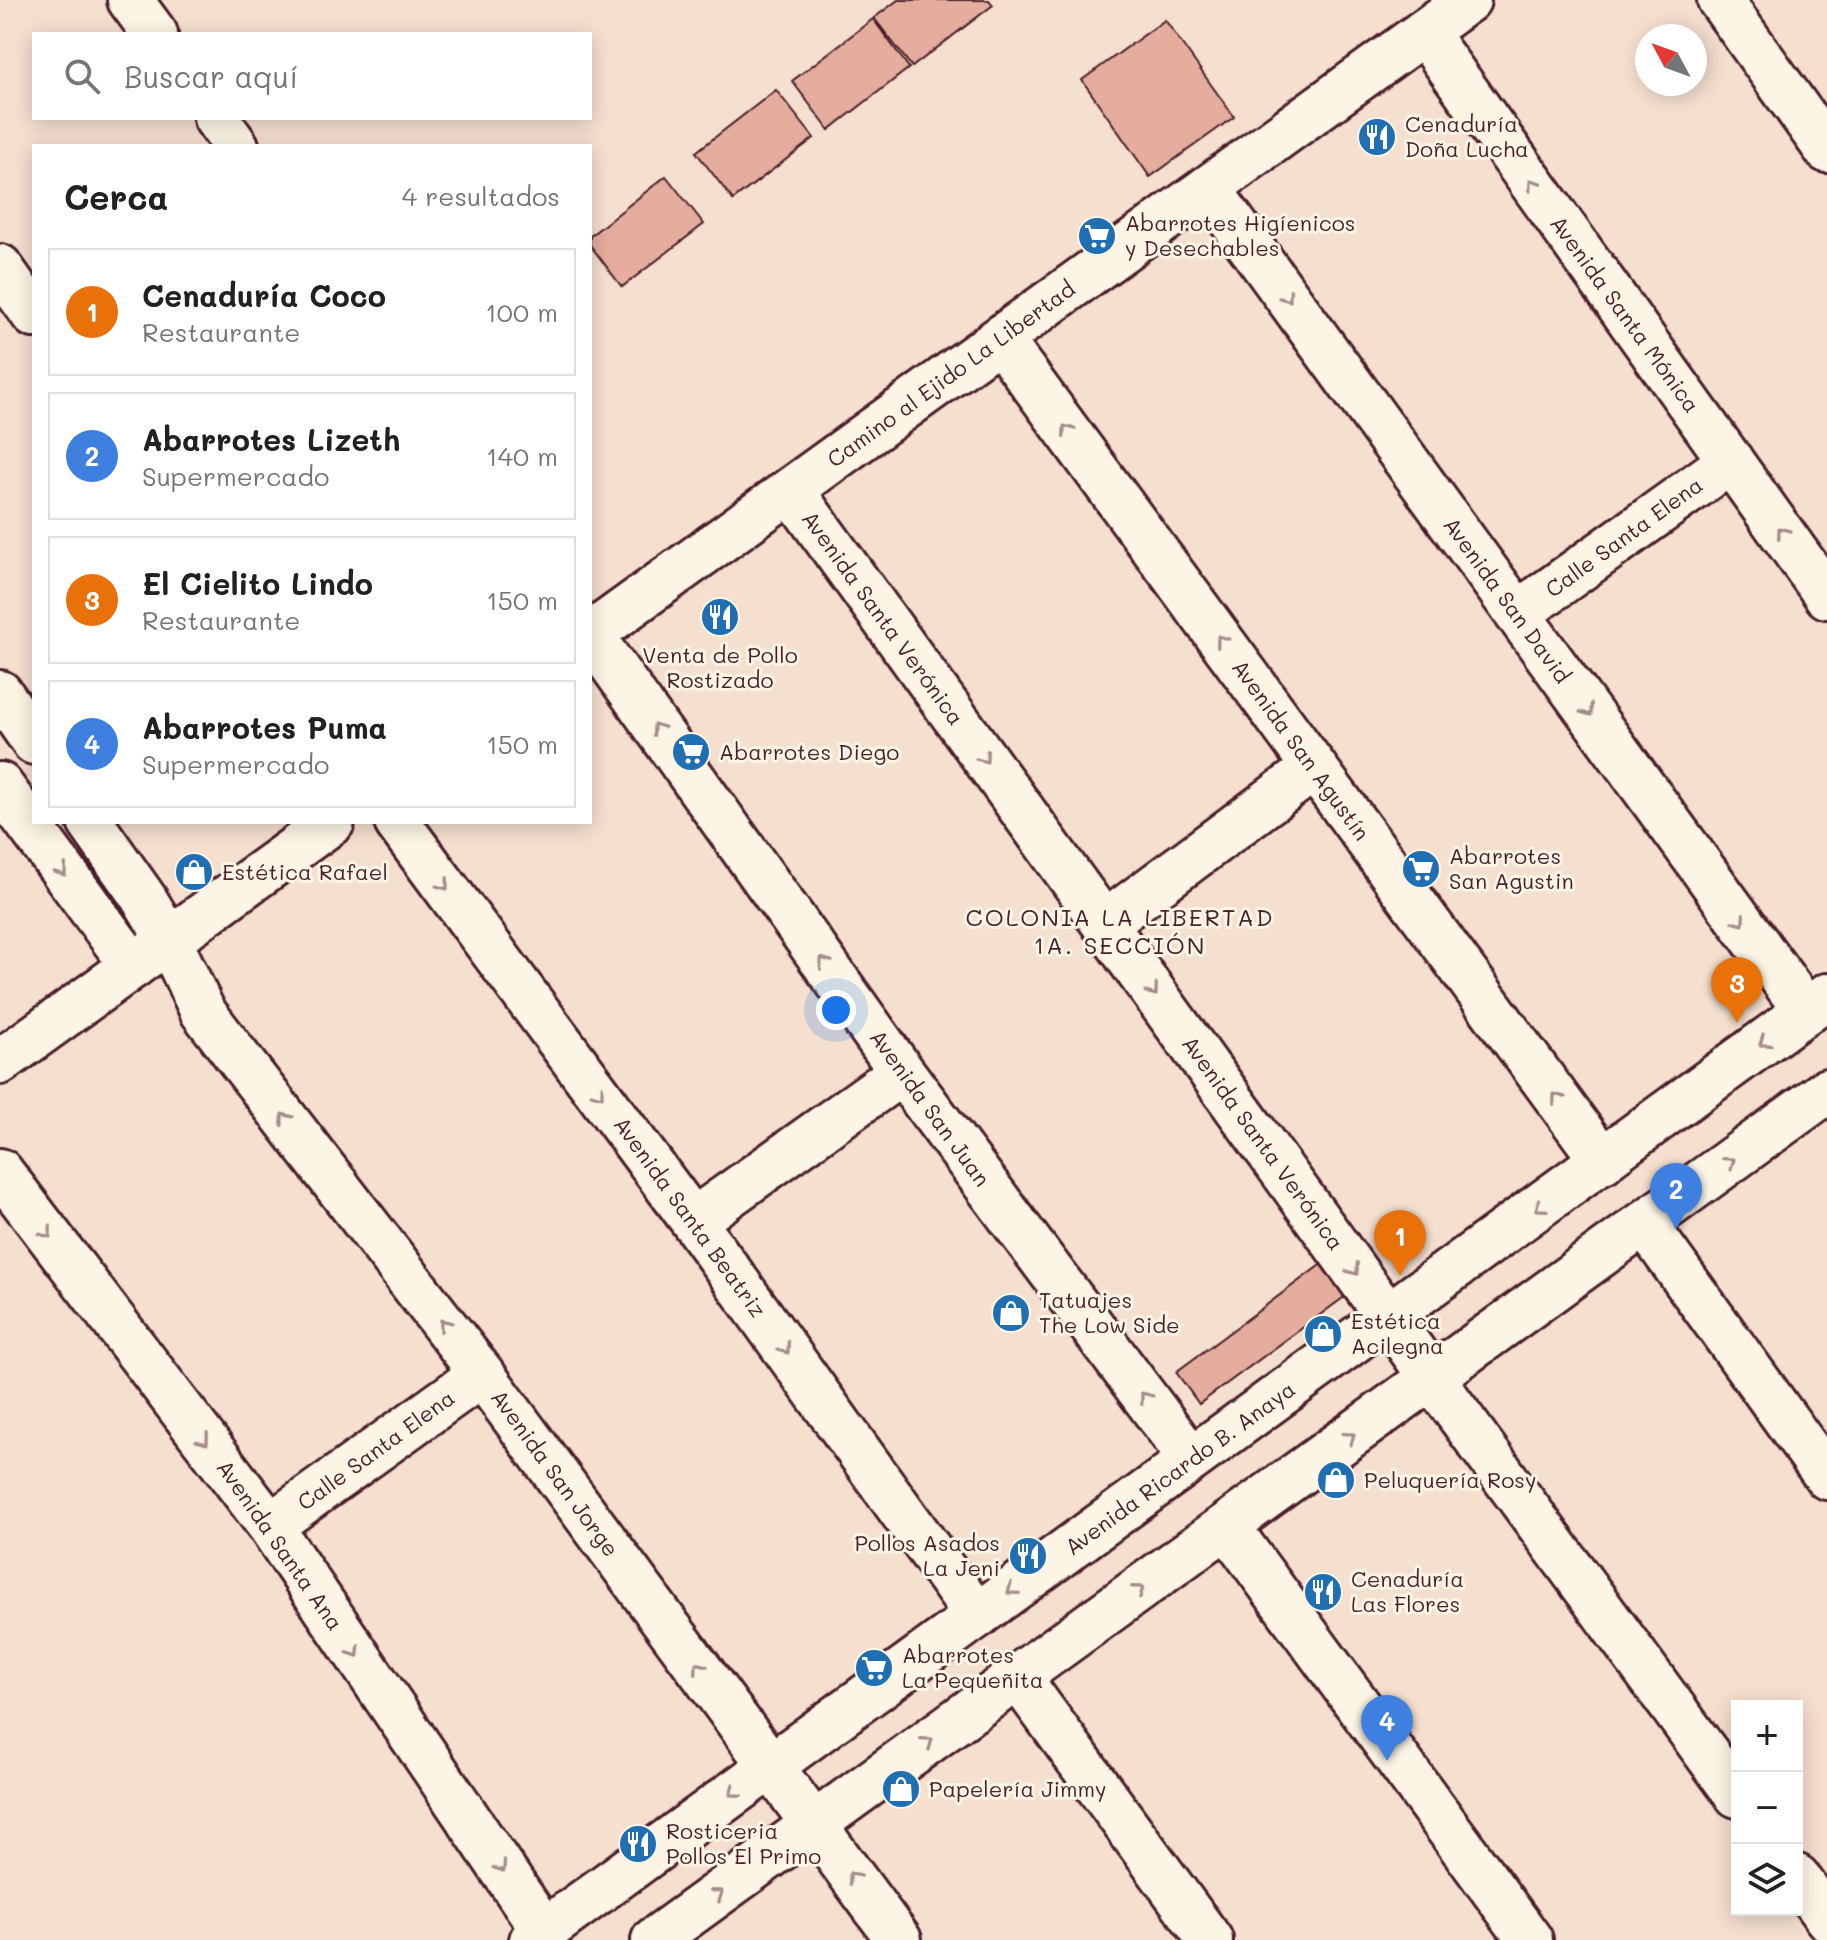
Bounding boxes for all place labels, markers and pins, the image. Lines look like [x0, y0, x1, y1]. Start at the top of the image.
place label: Cenaduría Doña Lucha [1405, 109, 1529, 163]
restaurant icon: Cenaduría Doña Lucha [1356, 116, 1398, 158]
place label: Abarrotes Higíenicos y Desechables [1125, 208, 1355, 262]
supermarket icon: Abarrotes Higíenicos y Desechables [1076, 215, 1118, 257]
restaurant icon: Venta de Pollo Rostizado [699, 596, 741, 638]
place label: Venta de Pollo Rostizado [642, 640, 798, 694]
supermarket icon: Abarrotes Diego [670, 731, 712, 773]
place label: Abarrotes Diego [719, 737, 899, 766]
place label: Abarrotes San Agustin [1449, 841, 1574, 895]
supermarket icon: Abarrotes San Agustin [1400, 848, 1442, 890]
shop icon: Estética Rafael [173, 851, 215, 893]
place label: Estética Rafael [222, 857, 388, 886]
pin: 3 [1711, 957, 1763, 1023]
pin: 2 [1650, 1163, 1702, 1229]
pin: 1 [1374, 1210, 1426, 1276]
place label: Tatuajes The Low Side [1039, 1285, 1180, 1339]
shop icon: Tatuajes The Low Side [990, 1292, 1032, 1334]
place label: Estética Acilegna [1351, 1306, 1444, 1360]
shop icon: Estética Acilegna [1302, 1313, 1344, 1355]
shop icon: Peluquería Rosy [1315, 1459, 1357, 1501]
place label: Peluquería Rosy [1364, 1465, 1536, 1494]
place label: Pollos Asados La Jeni [854, 1528, 1000, 1582]
restaurant icon: Pollos Asados La Jeni [1007, 1535, 1049, 1577]
place label: Cenaduría Las Flores [1351, 1564, 1464, 1618]
restaurant icon: Cenaduría Las Flores [1302, 1571, 1344, 1613]
place label: Abarrotes La Pequeñita [902, 1640, 1043, 1694]
supermarket icon: Abarrotes La Pequeñita [853, 1647, 895, 1689]
pin: 4 [1361, 1695, 1413, 1761]
shop icon: Papelería Jimmy [880, 1768, 922, 1810]
place label: Papelería Jimmy [929, 1774, 1107, 1803]
place label: Rosticeria Pollos El Primo [666, 1816, 821, 1870]
restaurant icon: Rosticeria Pollos El Primo [617, 1823, 659, 1865]

